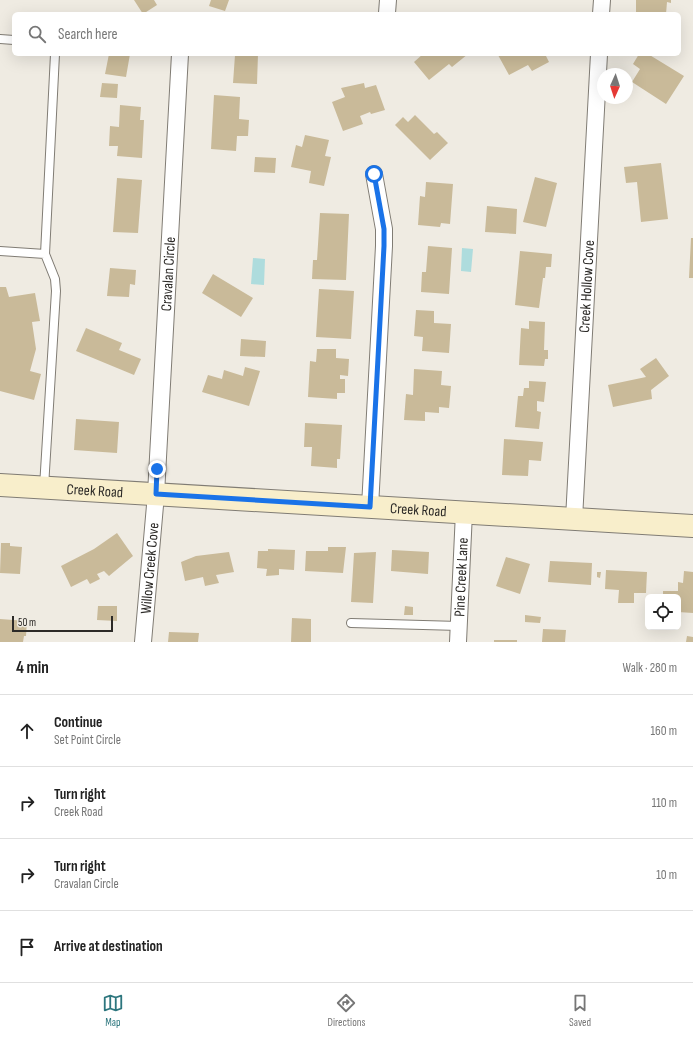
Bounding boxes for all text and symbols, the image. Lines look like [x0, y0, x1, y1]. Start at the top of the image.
search box [12, 12, 681, 56]
icon: search [26, 23, 48, 45]
text: Search here [58, 25, 118, 44]
north arrow [597, 68, 633, 104]
route start [365, 165, 383, 183]
street label: Cravalan Circle [157, 236, 180, 312]
street label: Creek Hollow Cove [575, 239, 599, 333]
route end [148, 460, 166, 478]
street label: Creek Road [66, 480, 124, 502]
street label: Creek Road [389, 499, 447, 521]
street label: Willow Creek Cove [137, 522, 163, 615]
street label: Pine Creek Lane [450, 537, 473, 617]
map controls [645, 594, 681, 630]
button: locate [645, 594, 681, 630]
scale bar [12, 614, 113, 633]
text: 50 m [18, 616, 36, 629]
text: 4 min [16, 658, 49, 678]
text: Walk · 280 m [623, 660, 677, 676]
text: Continue [54, 713, 103, 732]
icon: ahead [16, 720, 38, 742]
text: 160 m [651, 723, 677, 739]
text: Set Point Circle [54, 732, 121, 748]
text: Turn right [54, 785, 106, 804]
icon: right [16, 792, 38, 814]
text: 110 m [652, 795, 677, 811]
text: Creek Road [54, 804, 103, 820]
text: Turn right [54, 857, 106, 876]
icon: right [16, 864, 38, 886]
text: 10 m [656, 867, 677, 883]
text: Cravalan Circle [54, 876, 119, 892]
icon: arrive [16, 936, 38, 958]
text: Arrive at destination [54, 937, 163, 956]
tab: Map [102, 992, 124, 1029]
tab: Directions [328, 992, 365, 1029]
tab: Saved [569, 992, 591, 1029]

